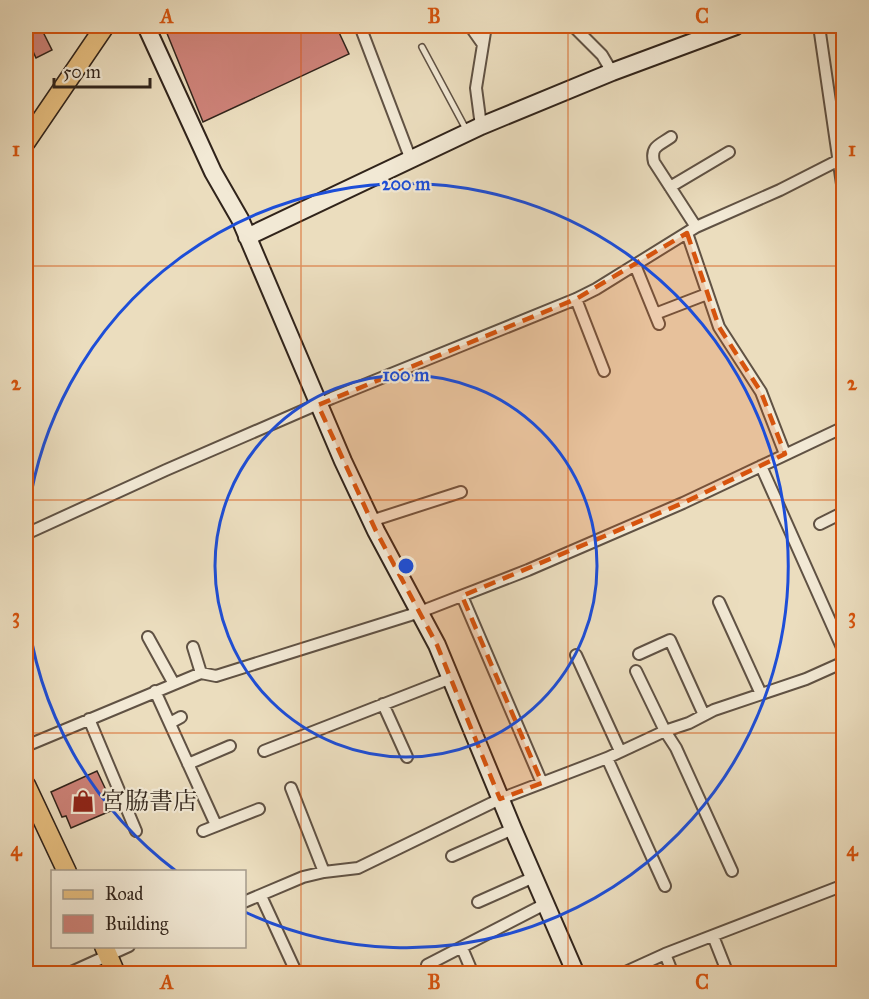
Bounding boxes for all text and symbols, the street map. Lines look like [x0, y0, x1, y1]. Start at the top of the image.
text: A [158, 4, 174, 28]
text: B [427, 4, 441, 28]
text: C [695, 4, 709, 28]
scale bar [54, 51, 150, 89]
text: 50 m [63, 61, 101, 83]
text: 1 [12, 137, 20, 161]
text: 1 [848, 137, 856, 161]
text: 200 m [382, 173, 431, 195]
text: 100 m [383, 364, 430, 386]
text: 2 [11, 371, 22, 395]
text: 2 [847, 371, 858, 395]
centre of rings [396, 556, 416, 576]
text: 3 [12, 604, 20, 629]
text: 3 [848, 604, 856, 629]
place label: 宮脇書店 [101, 786, 197, 816]
shop icon: 宮脇書店 [70, 788, 96, 814]
text: 4 [10, 837, 22, 862]
text: 4 [846, 837, 858, 862]
legend [51, 870, 246, 948]
text: Road [105, 883, 143, 905]
text: Building [105, 913, 169, 936]
text: A [158, 970, 174, 994]
text: B [427, 970, 441, 994]
text: C [695, 970, 709, 994]

